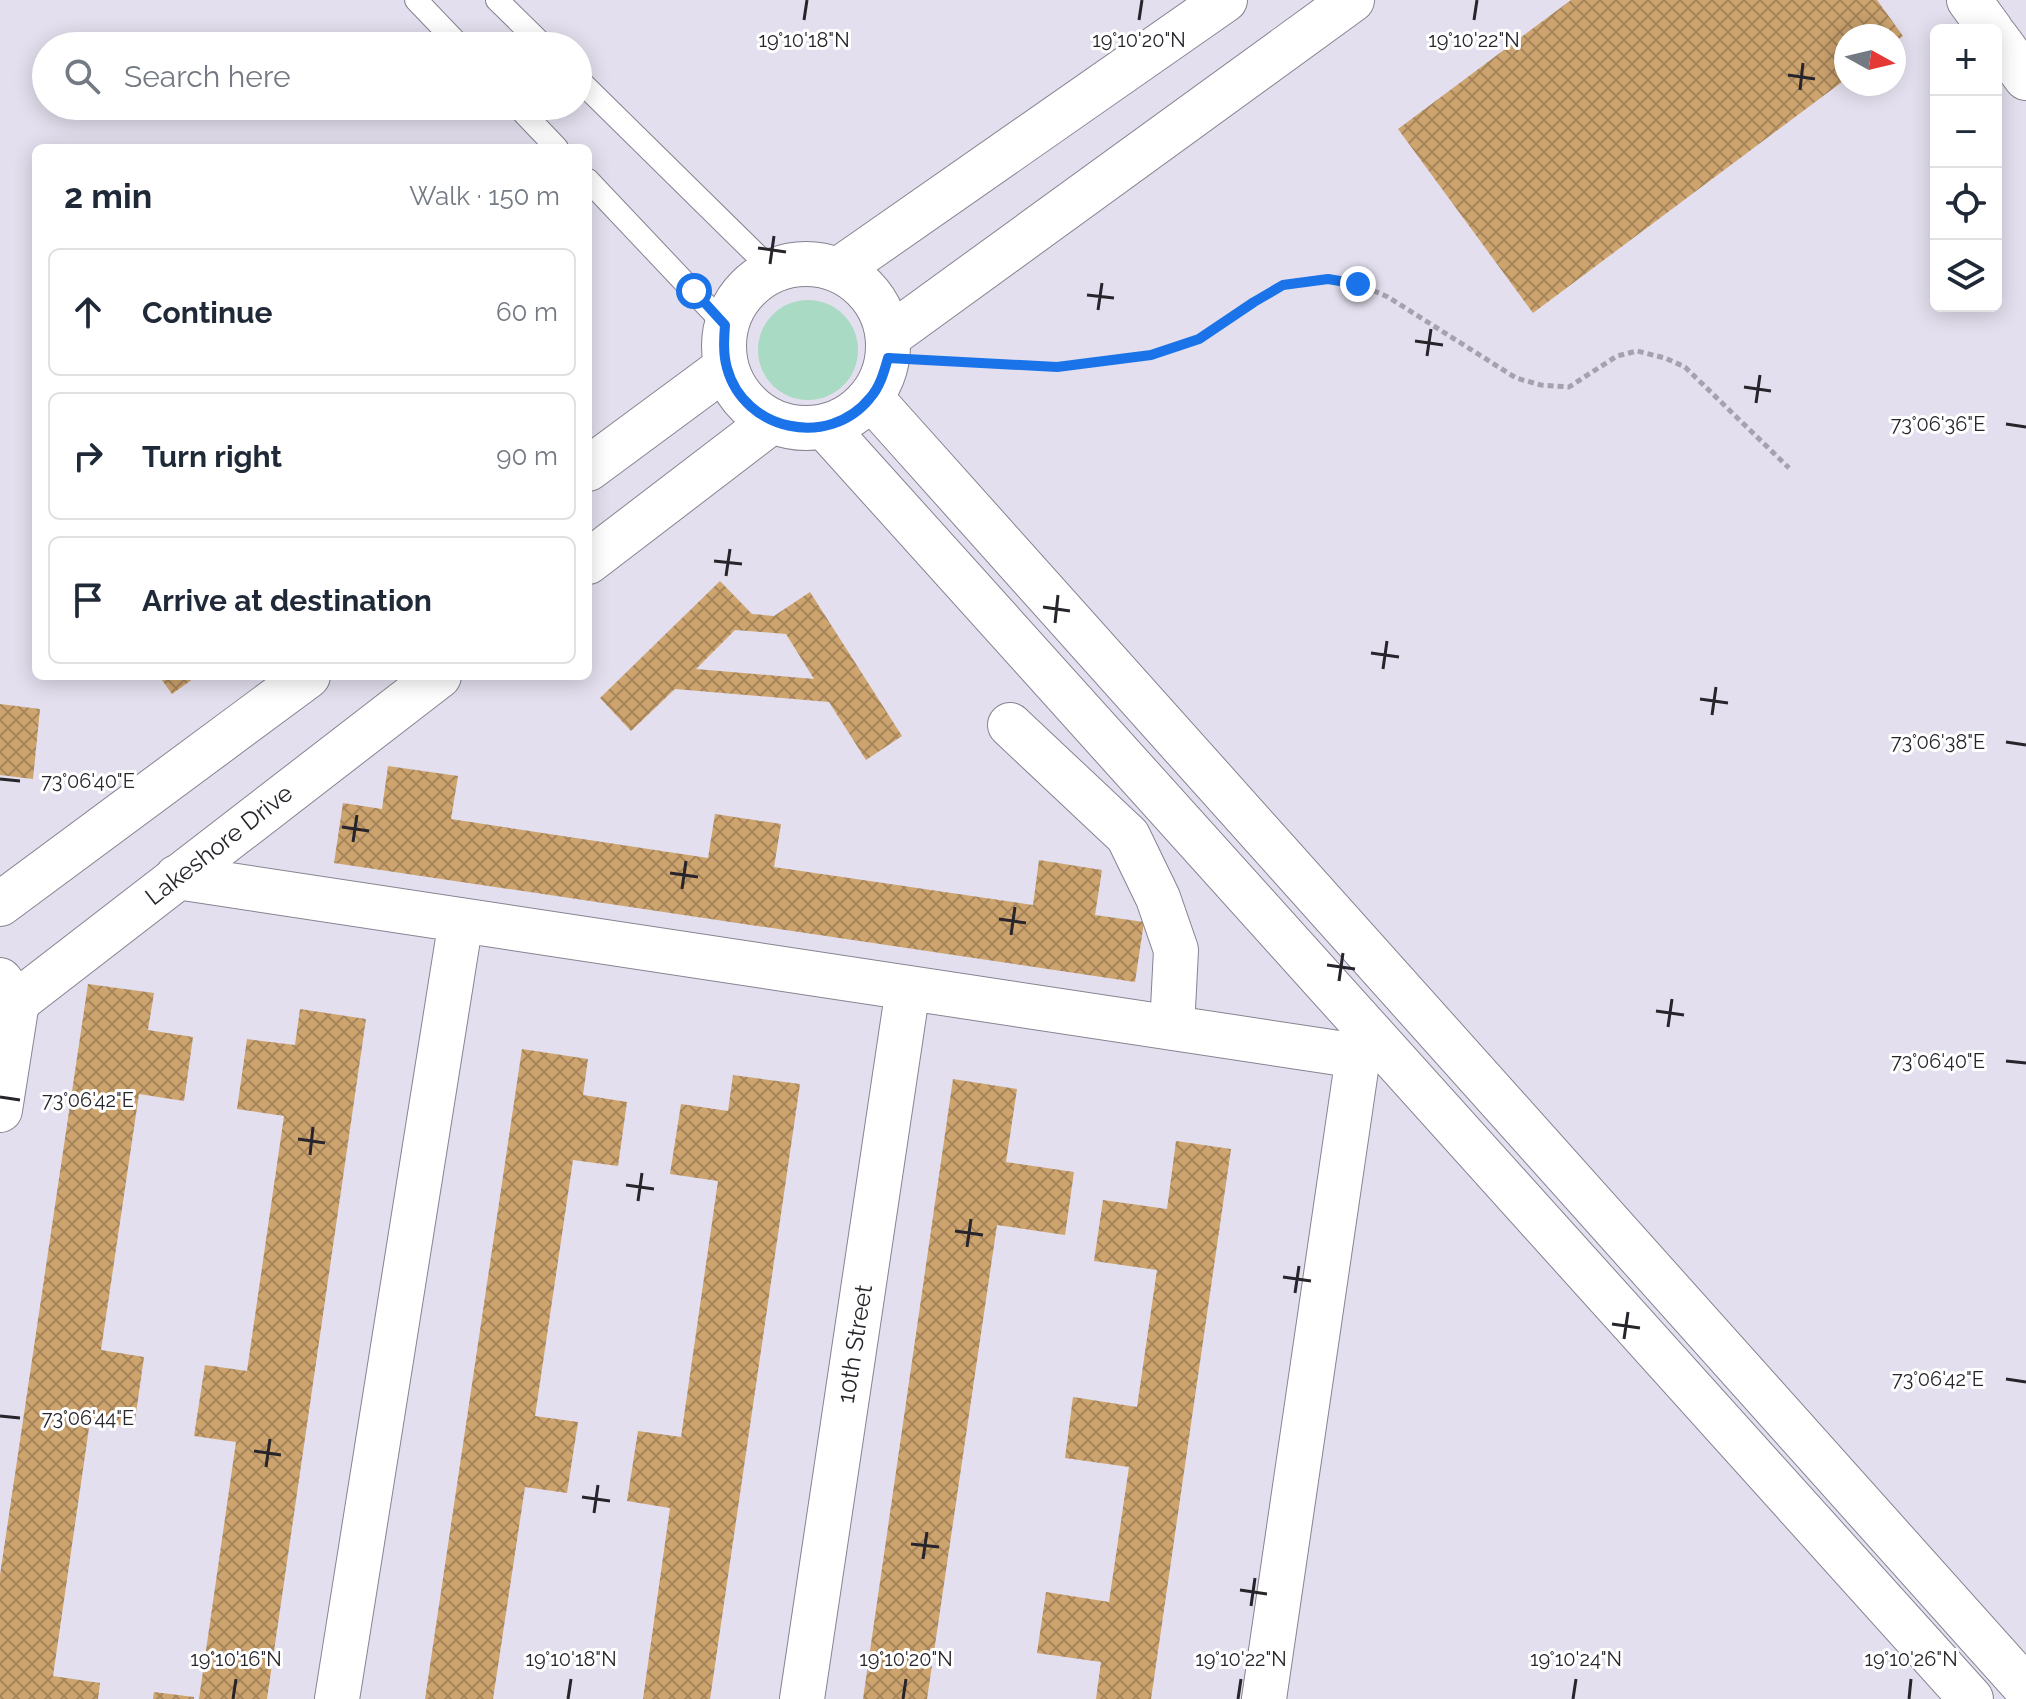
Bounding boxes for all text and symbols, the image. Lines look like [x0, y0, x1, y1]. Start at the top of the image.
north arrow [1834, 24, 1906, 96]
map controls [1930, 24, 2002, 312]
button: + [1930, 24, 2002, 96]
text: 19°10'18"N [758, 28, 850, 52]
text: 19°10'20"N [1092, 28, 1186, 52]
text: 19°10'22"N [1428, 28, 1520, 52]
search box [32, 32, 592, 120]
icon: search [60, 54, 104, 98]
text: Search here [124, 59, 291, 94]
button: − [1930, 96, 2002, 168]
button: locate [1930, 168, 2002, 240]
text: 2 min [64, 176, 152, 216]
text: Walk · 150 m [409, 181, 560, 211]
button: layers [1930, 240, 2002, 312]
route end [1340, 266, 1376, 302]
route start [676, 273, 712, 309]
icon: ahead [66, 290, 110, 334]
text: Continue [142, 295, 273, 330]
text: 60 m [496, 297, 558, 327]
text: 73°06'36"E [1891, 412, 1985, 436]
icon: right [66, 434, 110, 478]
text: Turn right [142, 439, 282, 474]
text: 90 m [496, 441, 558, 471]
icon: arrive [66, 578, 110, 622]
text: Arrive at destination [142, 583, 432, 618]
text: 73°06'38"E [1891, 730, 1985, 754]
text: 73°06'40"E [41, 769, 135, 793]
street label: Lakeshore Drive [139, 778, 298, 911]
text: 73°06'40"E [1891, 1049, 1985, 1073]
text: 73°06'42"E [42, 1088, 134, 1112]
street label: 10th Street [831, 1283, 878, 1405]
text: 73°06'42"E [1892, 1367, 1984, 1391]
text: 73°06'44"E [42, 1406, 134, 1430]
text: 19°10'16"N [190, 1647, 282, 1671]
text: 19°10'18"N [525, 1647, 617, 1671]
text: 19°10'20"N [859, 1647, 953, 1671]
text: 19°10'22"N [1195, 1647, 1287, 1671]
text: 19°10'24"N [1530, 1647, 1622, 1671]
text: 19°10'26"N [1864, 1647, 1958, 1671]

